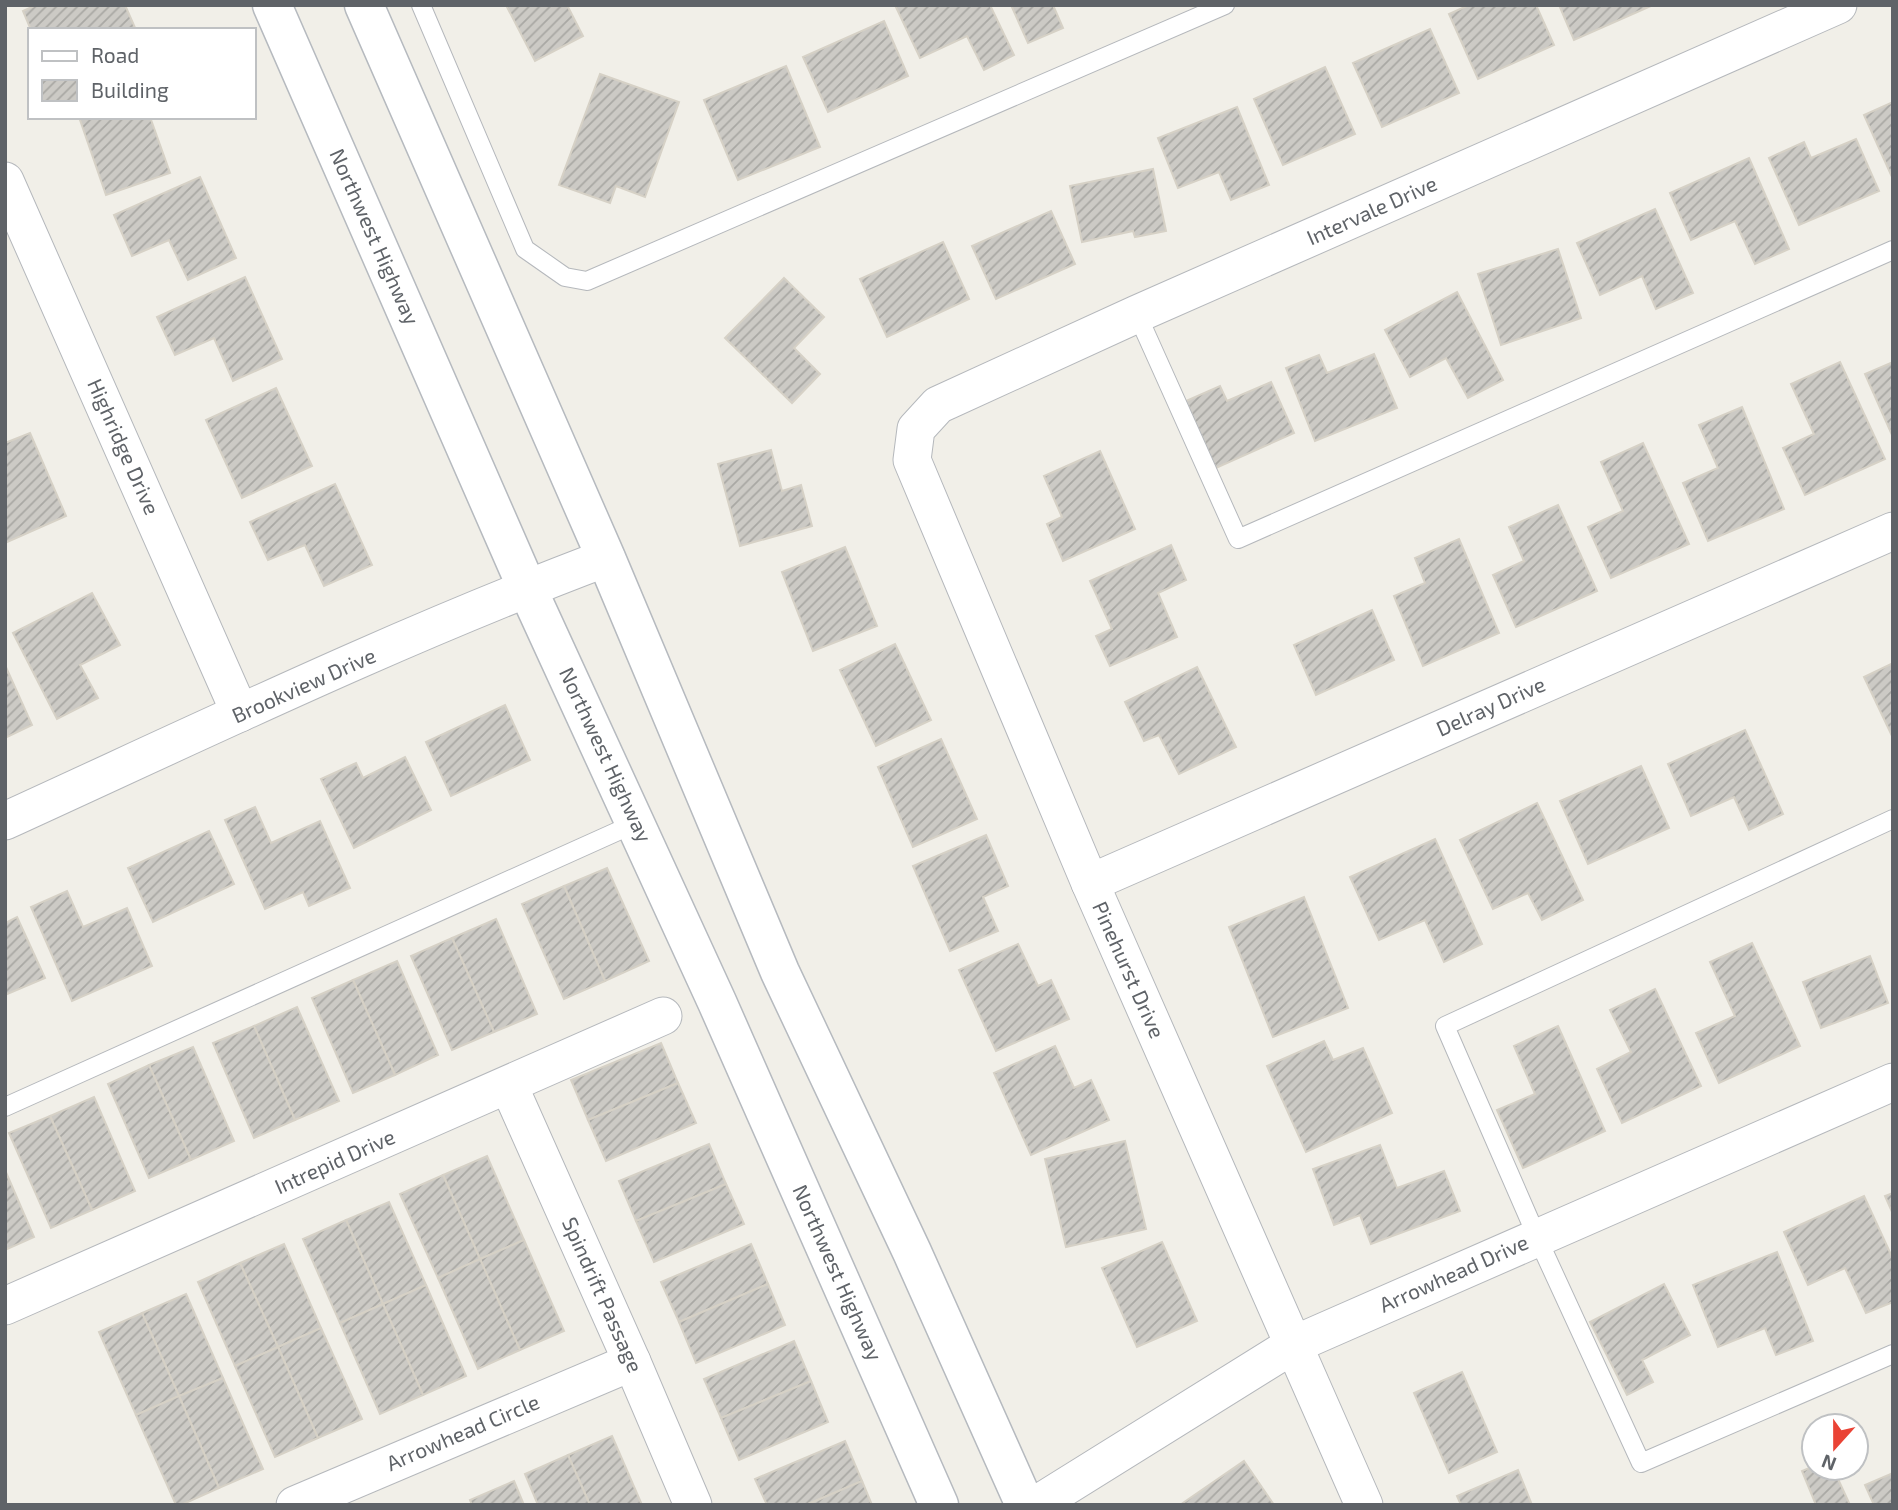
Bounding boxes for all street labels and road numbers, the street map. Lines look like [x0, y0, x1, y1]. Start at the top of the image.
street label: Northwest Highway [325, 144, 425, 328]
street label: Intervale Drive [1302, 170, 1440, 250]
street label: Highridge Drive [83, 374, 166, 518]
street label: Brookview Drive [228, 642, 379, 728]
street label: Northwest Highway [555, 663, 658, 846]
street label: Delray Drive [1432, 670, 1549, 741]
street label: Pinehurst Drive [1088, 897, 1171, 1042]
street label: Intrepid Drive [270, 1123, 398, 1198]
street label: Northwest Highway [788, 1180, 888, 1364]
street label: Spindrift Passage [558, 1213, 649, 1376]
street label: Arrowhead Drive [1375, 1229, 1532, 1317]
street label: Arrowhead Circle [382, 1388, 543, 1475]

